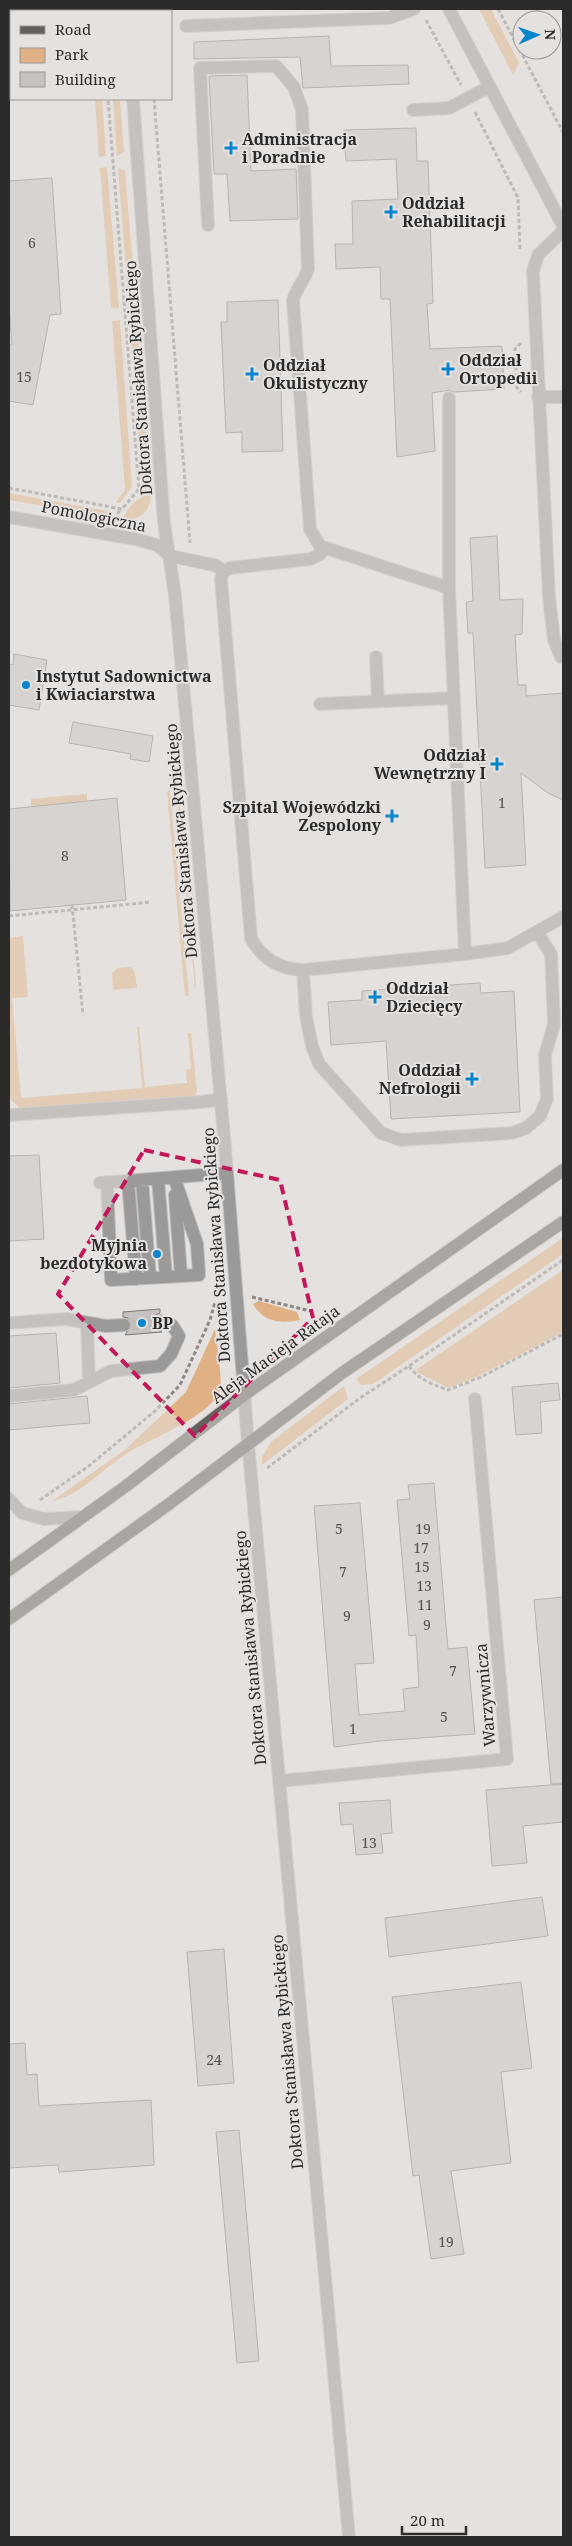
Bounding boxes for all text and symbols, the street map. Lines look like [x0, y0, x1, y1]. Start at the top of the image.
legend [10, 10, 172, 100]
north arrow [512, 10, 562, 60]
text: Road [55, 19, 91, 39]
text: N [541, 29, 560, 40]
text: Park [55, 44, 89, 64]
text: Building [55, 69, 116, 89]
place label: Administracja i Poradnie [242, 128, 358, 168]
marker: Administracja i Poradnie [224, 141, 238, 155]
place label: Oddział Rehabilitacji [402, 192, 506, 232]
marker: Oddział Rehabilitacji [384, 205, 398, 219]
house number: 6 [28, 233, 36, 252]
street label: Doktora Stanisława Rybickiego [119, 260, 157, 496]
place label: Oddział Ortopedii [459, 349, 538, 389]
place label: Oddział Okulistyczny [263, 354, 368, 394]
marker: Oddział Ortopedii [441, 362, 455, 376]
house number: 15 [16, 367, 32, 386]
marker: Oddział Okulistyczny [245, 367, 259, 381]
street label: Pomologiczna [40, 495, 148, 537]
place label: Instytut Sadownictwa i Kwiaciarstwa [36, 665, 212, 705]
marker: Instytut Sadownictwa i Kwiaciarstwa [20, 679, 32, 691]
street label: Doktora Stanisława Rybickiego [160, 723, 202, 959]
place label: Oddział Wewnętrzny I [374, 744, 486, 784]
marker: Oddział Wewnętrzny I [490, 757, 504, 771]
house number: 1 [498, 793, 506, 812]
place label: Szpital Wojewódzki Zespolony [223, 796, 382, 836]
marker: Szpital Wojewódzki Zespolony [385, 809, 399, 823]
house number: 8 [61, 846, 69, 865]
place label: Oddział Dziecięcy [386, 977, 463, 1017]
marker: Oddział Dziecięcy [368, 990, 382, 1004]
place label: Oddział Nefrologii [379, 1059, 461, 1099]
marker: Oddział Nefrologii [465, 1072, 479, 1086]
street label: Doktora Stanisława Rybickiego [197, 1127, 235, 1363]
place label: Myjnia bezdotykowa [40, 1234, 147, 1274]
marker: Myjnia bezdotykowa [151, 1248, 163, 1260]
street label: Aleja Macieja Rataja [206, 1300, 344, 1408]
place label: BP [152, 1312, 173, 1334]
marker: BP [136, 1317, 148, 1329]
house number: 5 [335, 1519, 343, 1538]
house number: 19 [415, 1519, 431, 1538]
street label: Doktora Stanisława Rybickiego [229, 1530, 271, 1766]
house number: 17 [413, 1538, 429, 1557]
house number: 15 [414, 1557, 430, 1576]
house number: 7 [339, 1562, 347, 1581]
house number: 13 [416, 1576, 432, 1595]
house number: 11 [417, 1595, 433, 1614]
house number: 9 [343, 1606, 351, 1625]
house number: 9 [423, 1615, 431, 1634]
street label: Warzywnicza [470, 1642, 500, 1748]
house number: 7 [449, 1661, 457, 1680]
house number: 5 [440, 1707, 448, 1726]
house number: 1 [349, 1719, 357, 1738]
house number: 13 [361, 1833, 377, 1852]
street label: Doktora Stanisława Rybickiego [266, 1934, 308, 2170]
house number: 24 [206, 2050, 222, 2069]
house number: 19 [438, 2232, 454, 2251]
scale bar [402, 2504, 466, 2536]
text: 20 m [410, 2510, 445, 2530]

